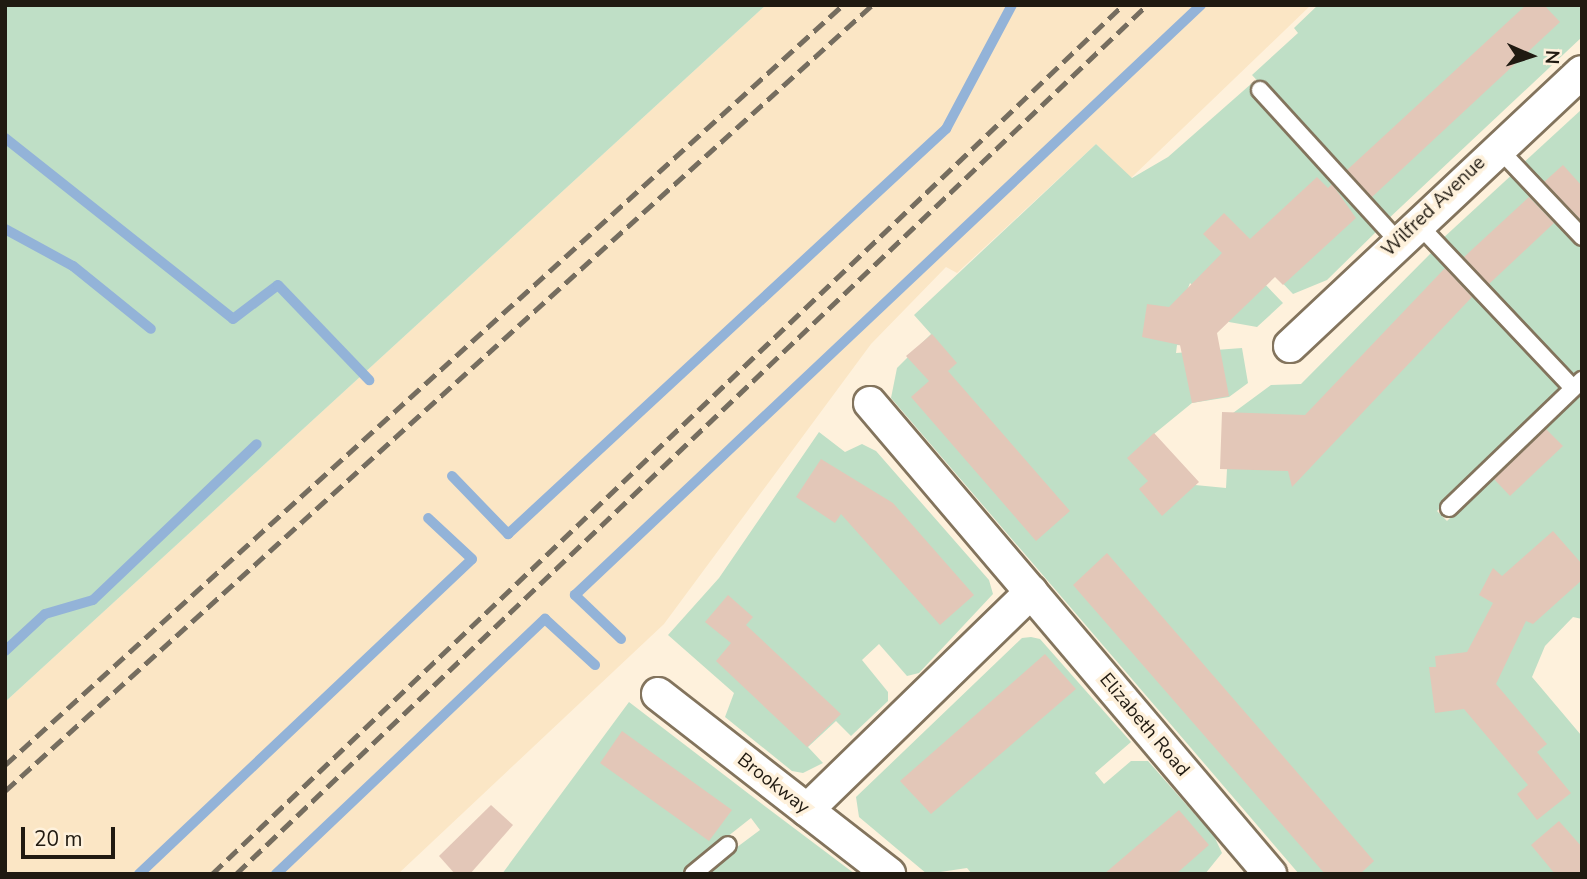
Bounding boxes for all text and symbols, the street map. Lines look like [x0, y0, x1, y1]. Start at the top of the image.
north arrow [1496, 21, 1566, 91]
text: N [1539, 49, 1565, 65]
street label: Wilfred Avenue [1378, 152, 1490, 262]
street label: Elizabeth Road [1094, 669, 1194, 781]
street label: Brookway [732, 749, 814, 819]
scale bar [24, 812, 119, 856]
text: 20 m [34, 825, 83, 853]

